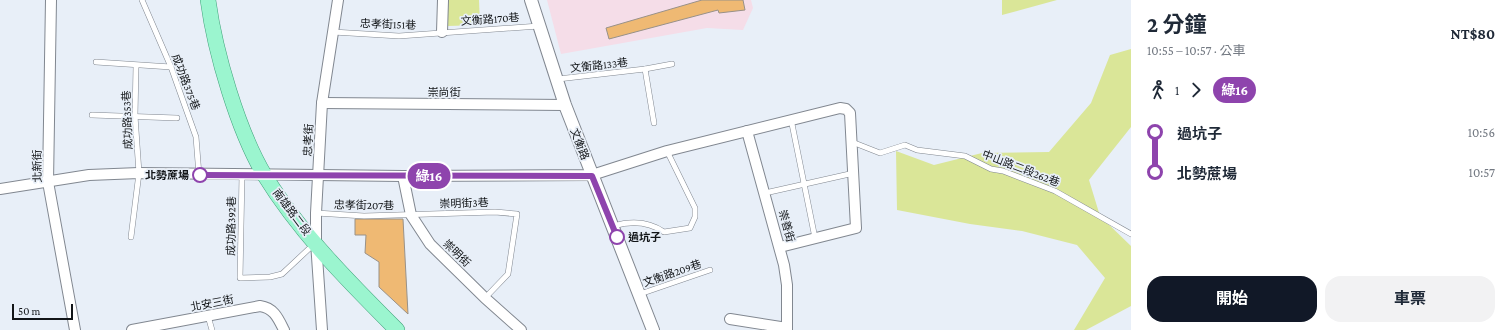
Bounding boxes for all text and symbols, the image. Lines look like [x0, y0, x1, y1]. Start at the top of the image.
street label: 文衡路170巷 [460, 11, 520, 27]
text: 2 分鐘 [1147, 12, 1206, 37]
street label: 忠孝街151巷 [360, 17, 416, 31]
text: NT$80 [1450, 26, 1495, 42]
text: 10:55 – 10:57 · 公車 [1147, 43, 1245, 58]
street label: 成功路375巷 [170, 52, 202, 112]
street label: 文衡路133巷 [570, 56, 628, 74]
icon: walk [1147, 79, 1169, 101]
icon: forward [1185, 79, 1207, 101]
text: 綠16 [1221, 82, 1248, 98]
text: 1 [1175, 83, 1179, 98]
street label: 崇尚街 [428, 86, 461, 98]
street label: 成功路353巷 [120, 90, 134, 150]
street label: 忠孝街 [301, 123, 315, 157]
text: 10:56 [1468, 125, 1495, 140]
street label: 文衡路 [568, 126, 592, 162]
text: 過坑子 [1177, 126, 1222, 142]
street label: 中山路二段262巷 [981, 148, 1061, 188]
street label: 北新街 [31, 149, 43, 183]
line badge: 綠16 [406, 163, 452, 189]
text: 10:57 [1469, 165, 1495, 180]
text: 北勢蔗場 [1177, 166, 1237, 182]
marker: 北勢蔗場 [192, 167, 208, 183]
text: 綠16 [416, 168, 442, 184]
place label: 北勢蔗場 [145, 169, 189, 181]
street label: 南雄路二段 [271, 186, 313, 238]
street label: 成功路392巷 [224, 196, 238, 256]
street label: 崇明街3巷 [439, 196, 489, 210]
street label: 忠孝街207巷 [334, 198, 394, 212]
street label: 崇善街 [777, 209, 797, 243]
marker: 過坑子 [609, 229, 625, 245]
place label: 過坑子 [628, 231, 661, 243]
street label: 崇明街 [441, 237, 473, 269]
street label: 文衡路209巷 [641, 257, 703, 289]
button: 開始 [1147, 276, 1317, 322]
button: 車票 [1325, 276, 1495, 322]
street label: 北安三街 [189, 293, 235, 313]
scale bar [12, 302, 73, 321]
text: 50 m [18, 305, 40, 317]

